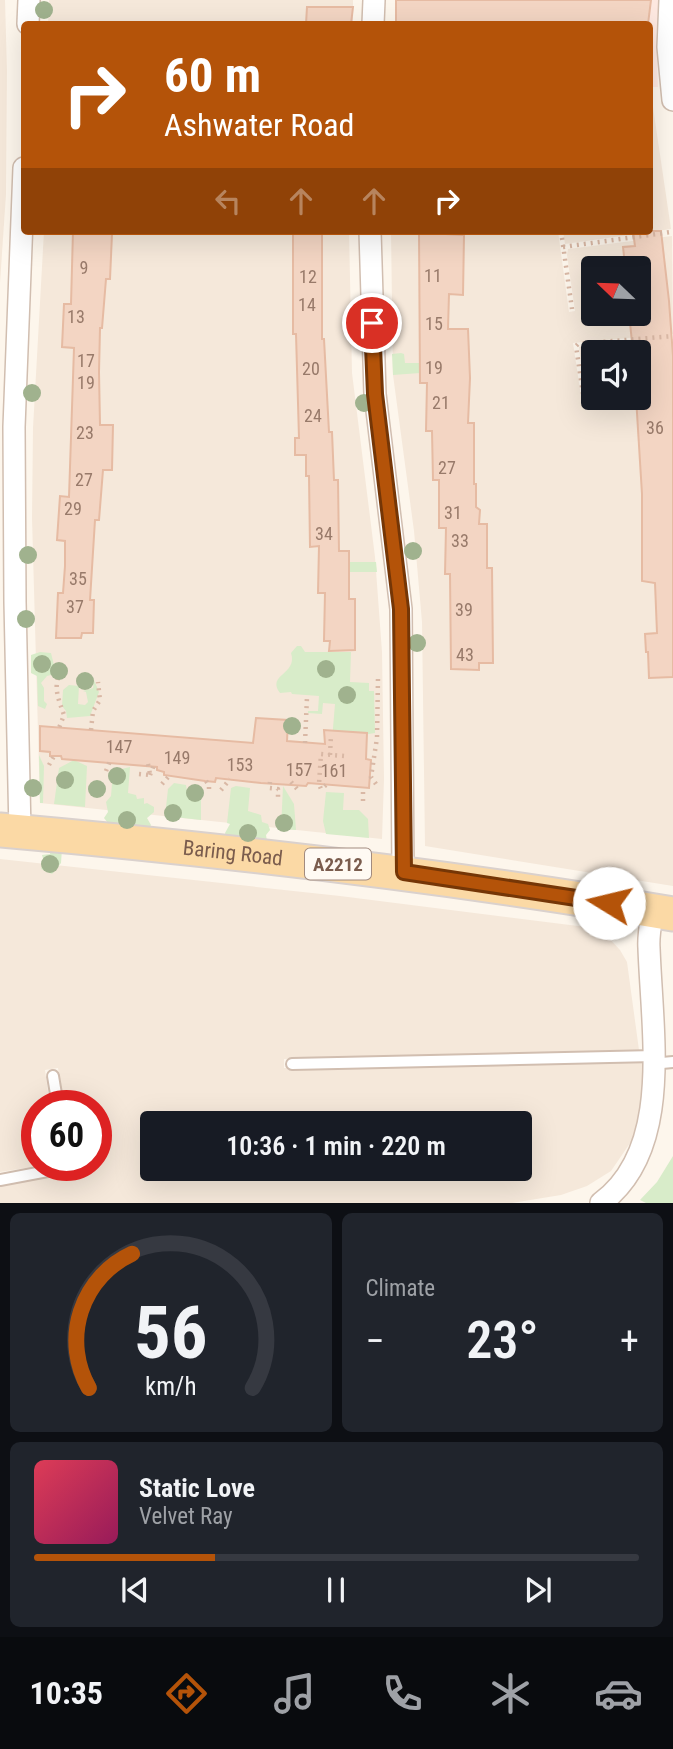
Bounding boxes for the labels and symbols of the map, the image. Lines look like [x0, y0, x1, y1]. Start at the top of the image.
north arrow [581, 256, 651, 326]
house number: 9 [80, 257, 88, 278]
house number: 11 [424, 265, 442, 286]
house number: 12 [299, 266, 317, 287]
pin [342, 293, 402, 353]
house number: 14 [298, 294, 316, 315]
house number: 13 [67, 306, 85, 327]
house number: 15 [425, 313, 443, 334]
house number: 17 [77, 350, 95, 371]
house number: 19 [425, 357, 443, 378]
house number: 20 [302, 358, 320, 379]
house number: 19 [77, 372, 95, 393]
house number: 21 [432, 392, 450, 413]
house number: 24 [304, 405, 322, 426]
house number: 36 [646, 417, 664, 438]
house number: 23 [76, 422, 94, 443]
house number: 27 [438, 457, 456, 478]
house number: 27 [75, 469, 93, 490]
house number: 29 [64, 498, 82, 519]
house number: 31 [444, 502, 462, 523]
house number: 34 [315, 523, 333, 544]
house number: 33 [451, 530, 469, 551]
house number: 35 [69, 568, 87, 589]
house number: 37 [66, 596, 84, 617]
house number: 39 [455, 599, 473, 620]
house number: 43 [456, 644, 474, 665]
house number: 147 [106, 736, 132, 757]
house number: 149 [164, 747, 190, 768]
house number: 153 [227, 754, 253, 775]
house number: 157 [286, 759, 312, 780]
house number: 161 [321, 760, 347, 781]
street label: Baring Road [182, 836, 284, 871]
road number: A2212 [305, 848, 371, 880]
position arrow [572, 866, 646, 940]
speed limit sign: 60 [21, 1090, 112, 1181]

